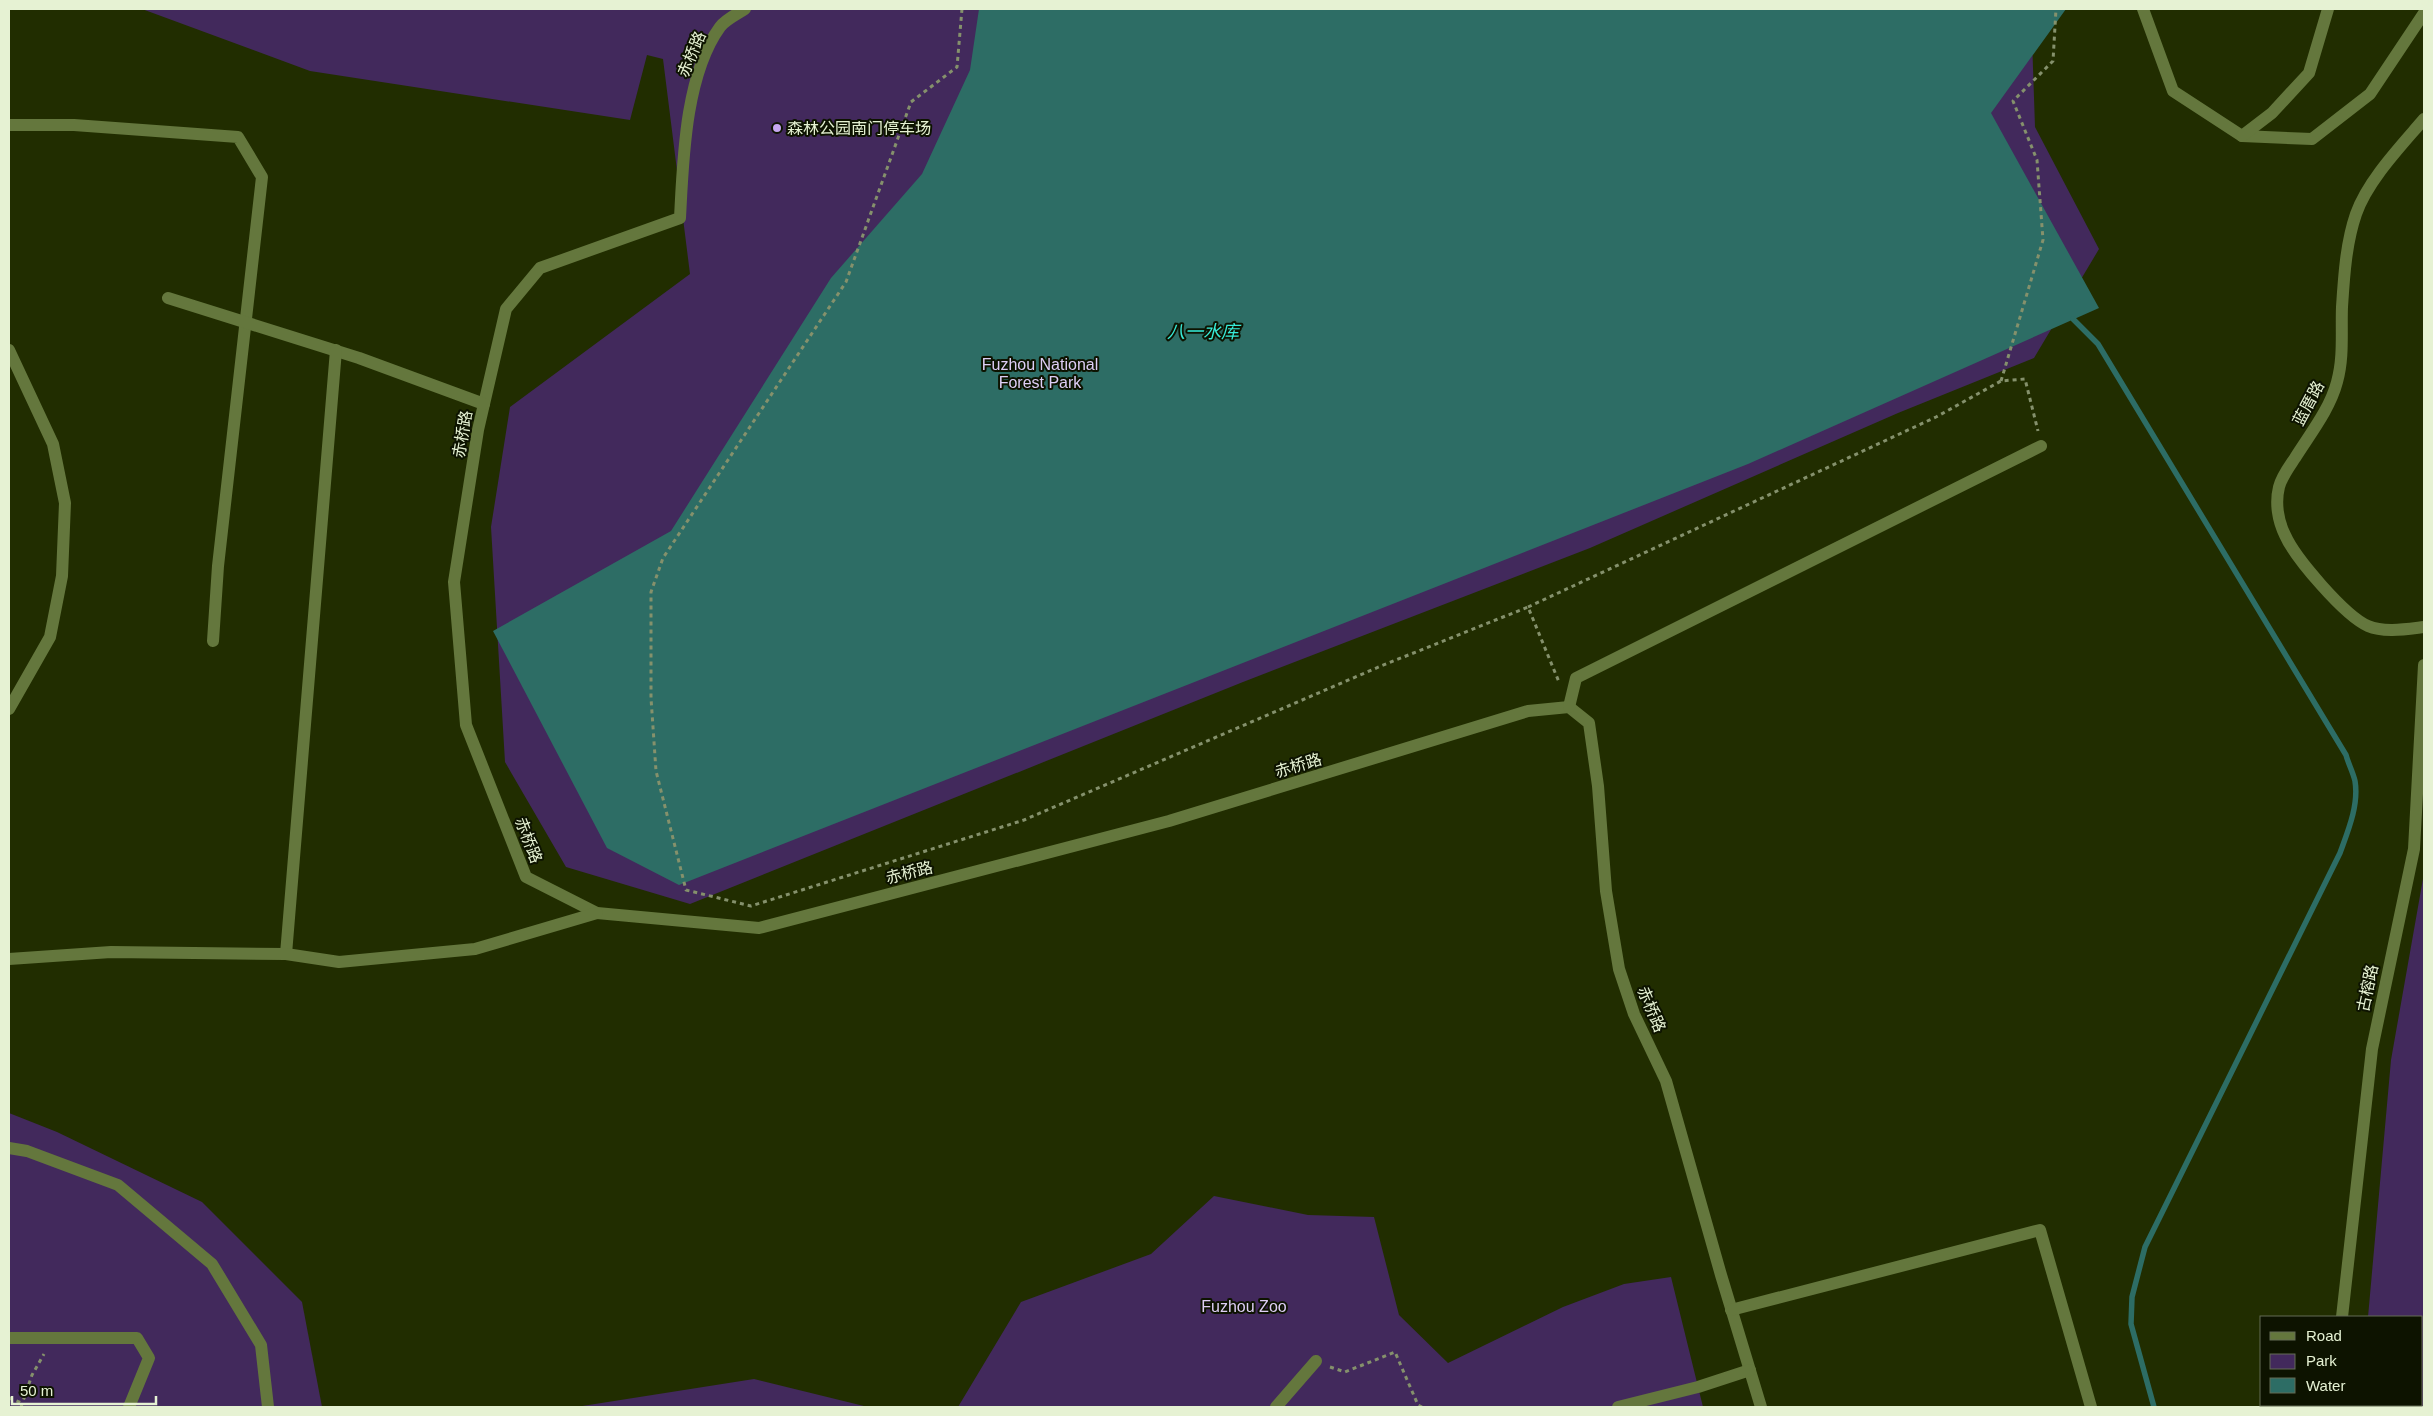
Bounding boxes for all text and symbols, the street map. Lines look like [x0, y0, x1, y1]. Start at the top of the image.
street label: 赤桥路 [674, 29, 709, 80]
place label: 森林公园南门停车场 [787, 120, 931, 137]
marker: 森林公园南门停车场 [771, 122, 783, 134]
water label: 八一水库 [1167, 322, 1242, 342]
park label: Fuzhou National Forest Park [982, 356, 1098, 391]
street label: 蓝厝路 [2290, 378, 2327, 428]
street label: 赤桥路 [450, 409, 475, 459]
street label: 赤桥路 [1273, 750, 1324, 781]
street label: 赤桥路 [512, 815, 545, 866]
street label: 赤桥路 [884, 858, 934, 887]
street label: 古榕路 [2354, 963, 2381, 1013]
street label: 赤桥路 [1634, 984, 1669, 1035]
park label: Fuzhou Zoo [1201, 1298, 1287, 1315]
legend [2260, 1316, 2423, 1406]
text: Road [2306, 1327, 2342, 1344]
text: Park [2306, 1352, 2337, 1369]
scale bar [12, 1374, 156, 1406]
text: Water [2306, 1377, 2345, 1394]
text: 50 m [20, 1382, 53, 1399]

